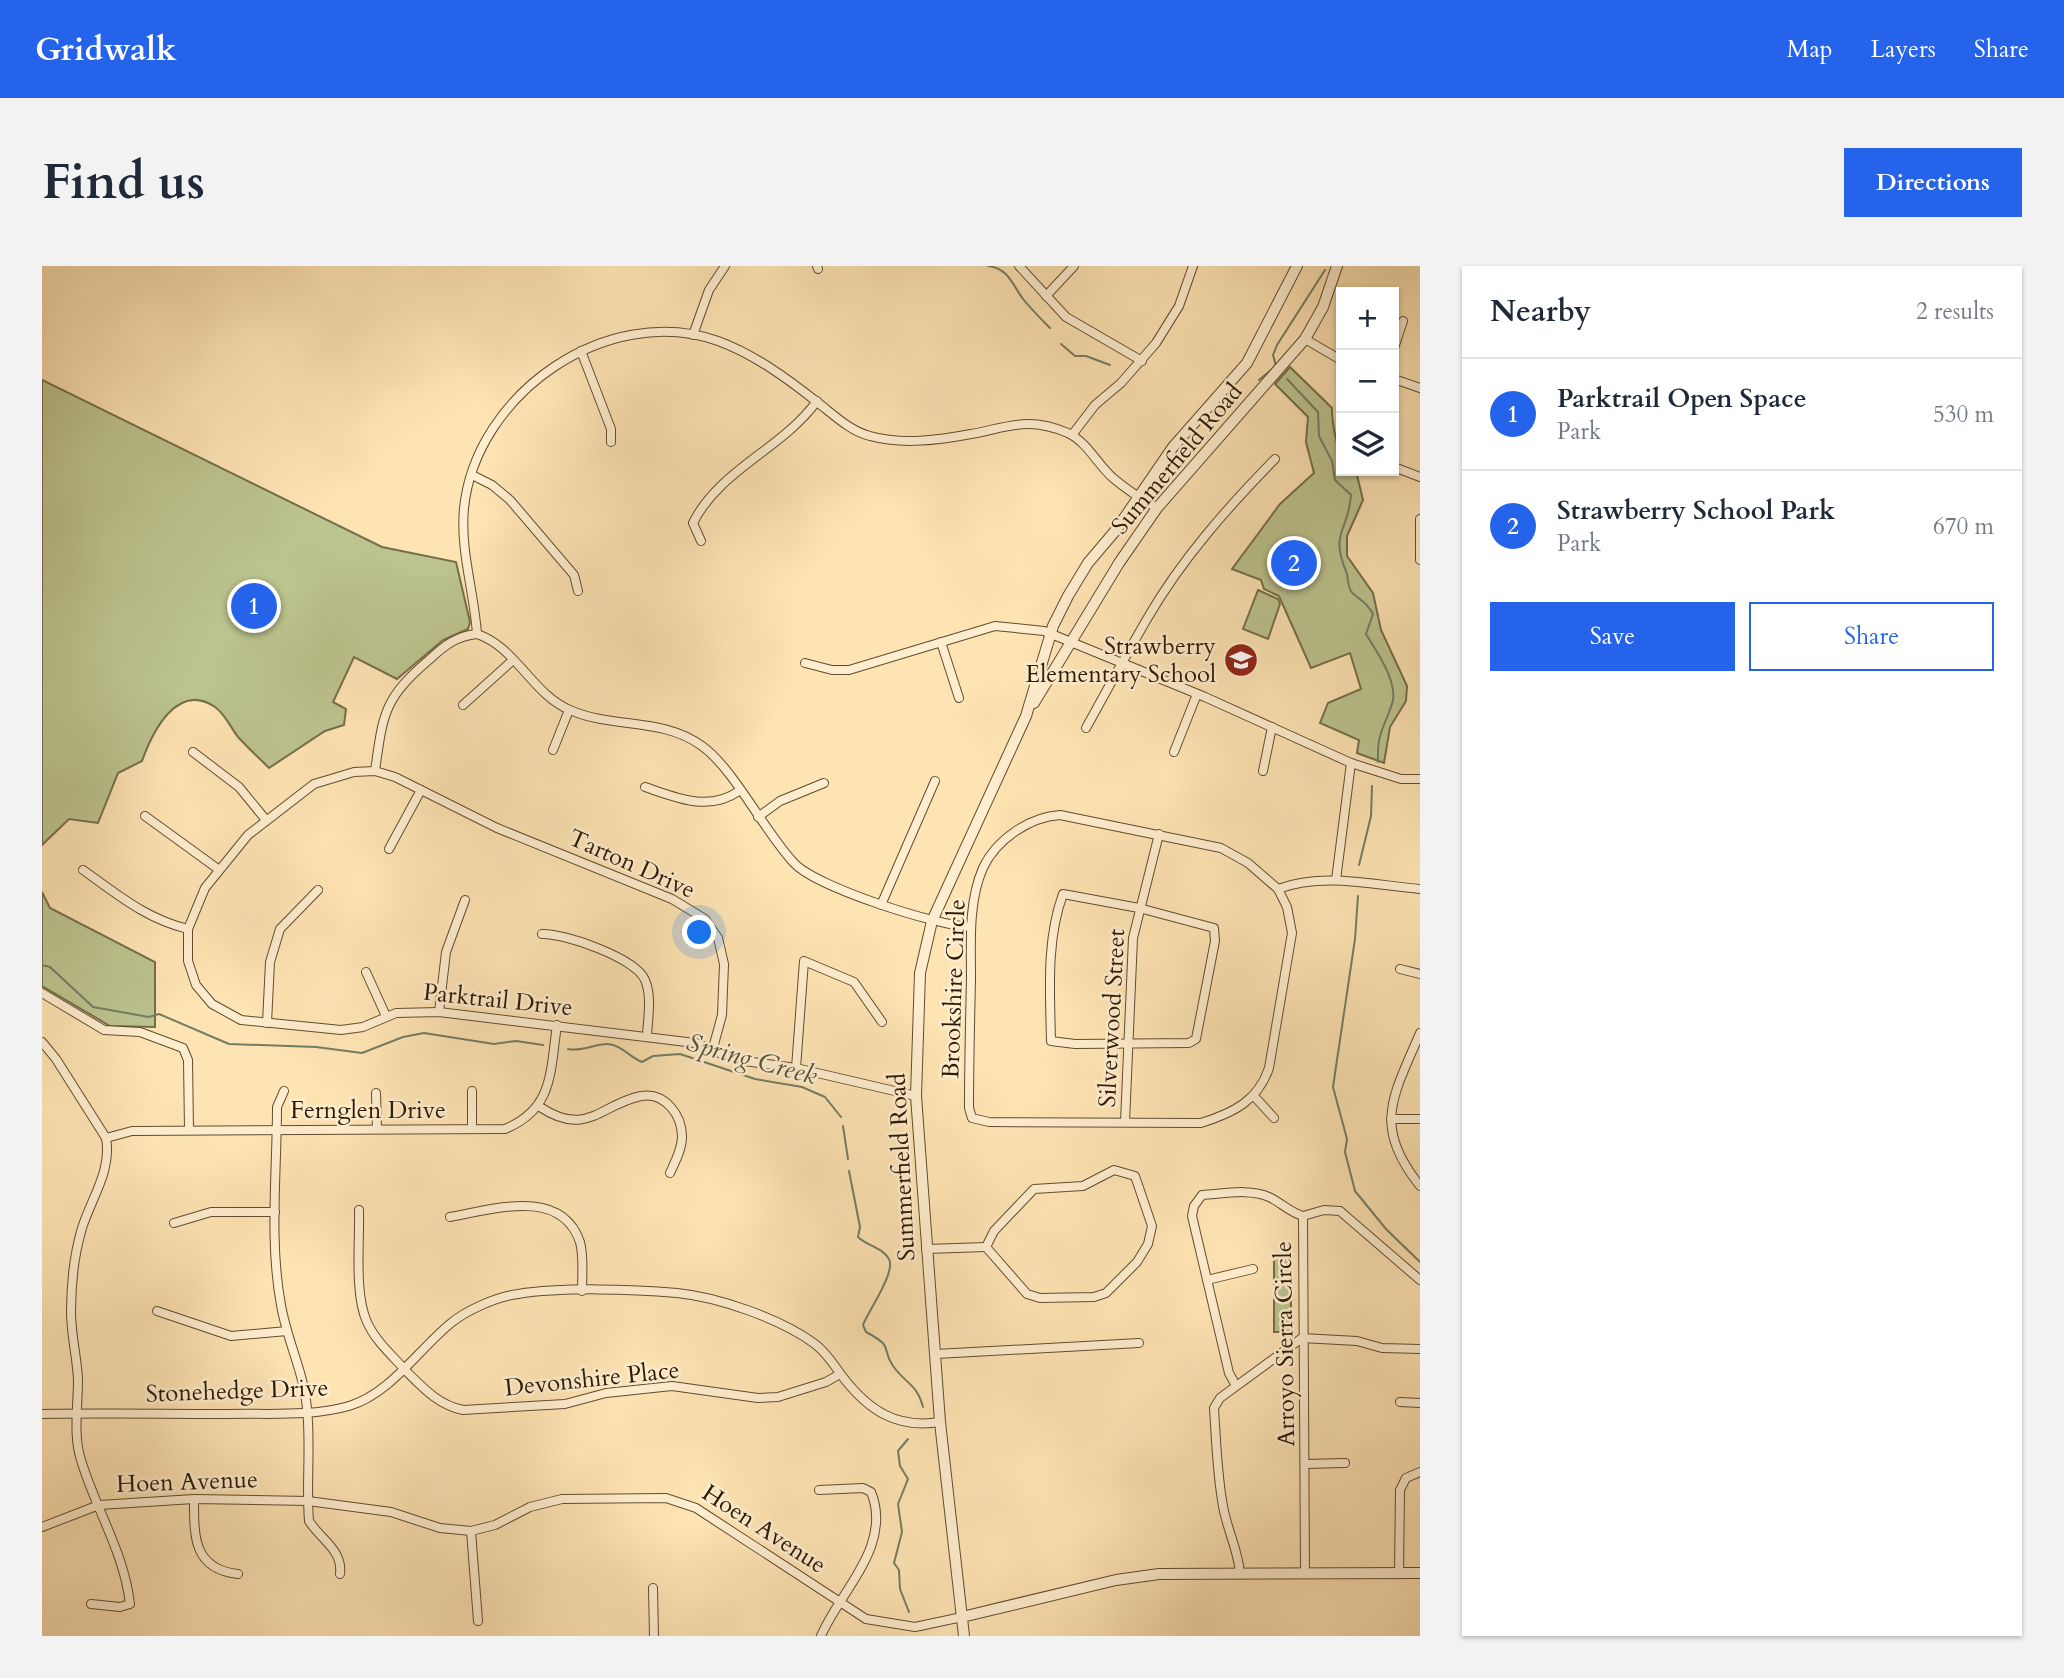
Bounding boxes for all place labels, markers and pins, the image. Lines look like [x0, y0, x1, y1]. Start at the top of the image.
pin: 2 [1271, 537, 1317, 589]
pin: 1 [231, 580, 277, 632]
place label: Strawberry Elementary School [1025, 630, 1216, 691]
school or university icon: Strawberry Elementary School [1222, 641, 1260, 679]

